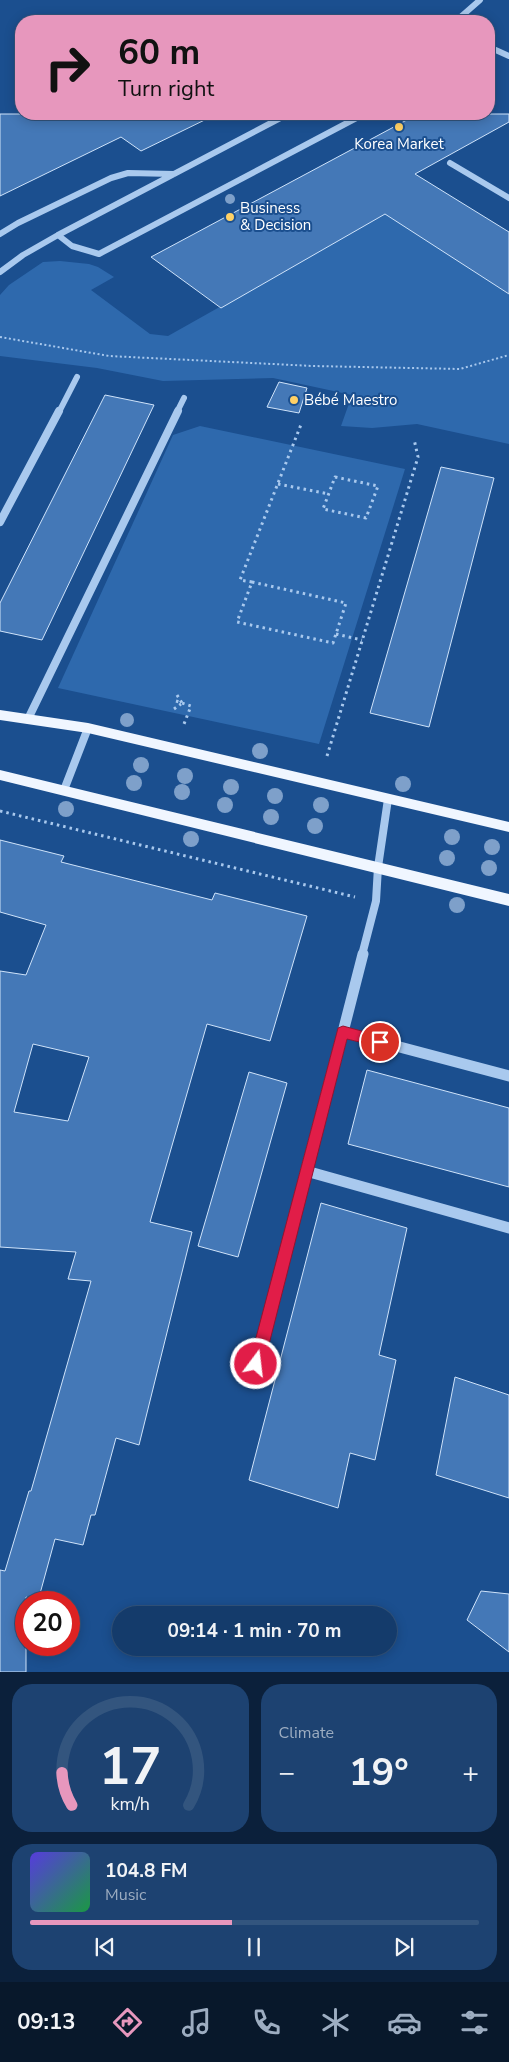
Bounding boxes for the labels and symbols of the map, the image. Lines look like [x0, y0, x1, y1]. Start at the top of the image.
marker: Korea Market [393, 121, 405, 133]
place label: Korea Market [354, 134, 444, 154]
place label: Business & Decision [240, 198, 311, 235]
marker: Business & Decision [224, 211, 236, 223]
place label: Bébé Maestro [304, 390, 397, 410]
marker: Bébé Maestro [288, 394, 300, 406]
pin [359, 1021, 401, 1063]
position arrow [229, 1337, 281, 1389]
speed limit sign: 20 [15, 1591, 80, 1656]

